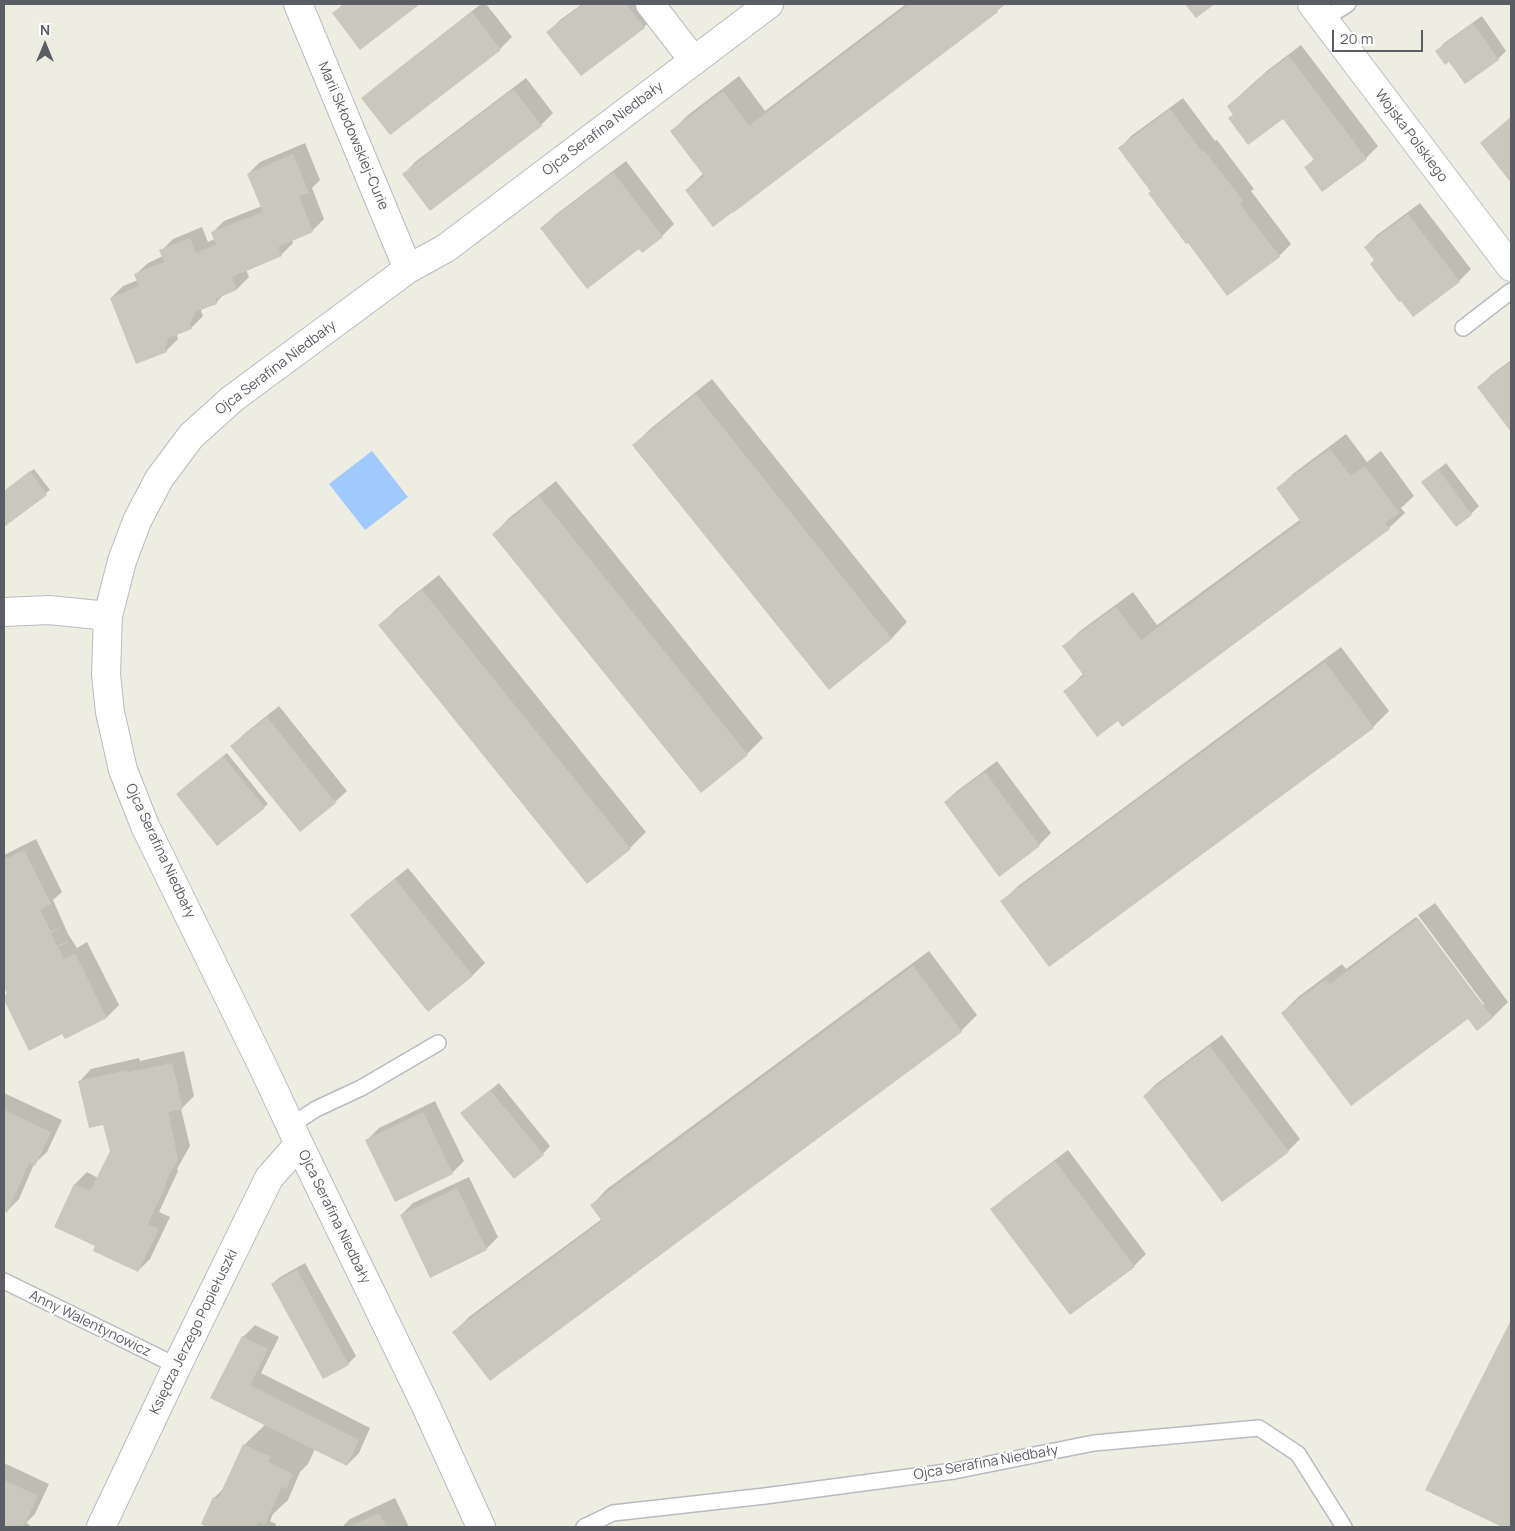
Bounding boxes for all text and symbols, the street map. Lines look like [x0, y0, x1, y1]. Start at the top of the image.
north arrow [20, 20, 70, 70]
text: N [40, 20, 50, 39]
scale bar [1335, 20, 1426, 52]
text: 20 m [1340, 28, 1373, 49]
street label: Marii Skłodowskiej-Curie [314, 59, 392, 213]
street label: Ojca Serafina Niedbały [539, 78, 667, 180]
street label: Wojska Polskiego [1371, 87, 1451, 185]
street label: Ojca Serafina Niedbały [212, 317, 340, 419]
street label: Ojca Serafina Niedbały [121, 781, 199, 921]
street label: Ojca Serafina Niedbały [294, 1147, 374, 1287]
street label: Księdza Jerzego Popiełuszki [147, 1247, 241, 1417]
street label: Anny Walentynowicz [26, 1287, 154, 1361]
street label: Ojca Serafina Niedbały [912, 1442, 1060, 1484]

